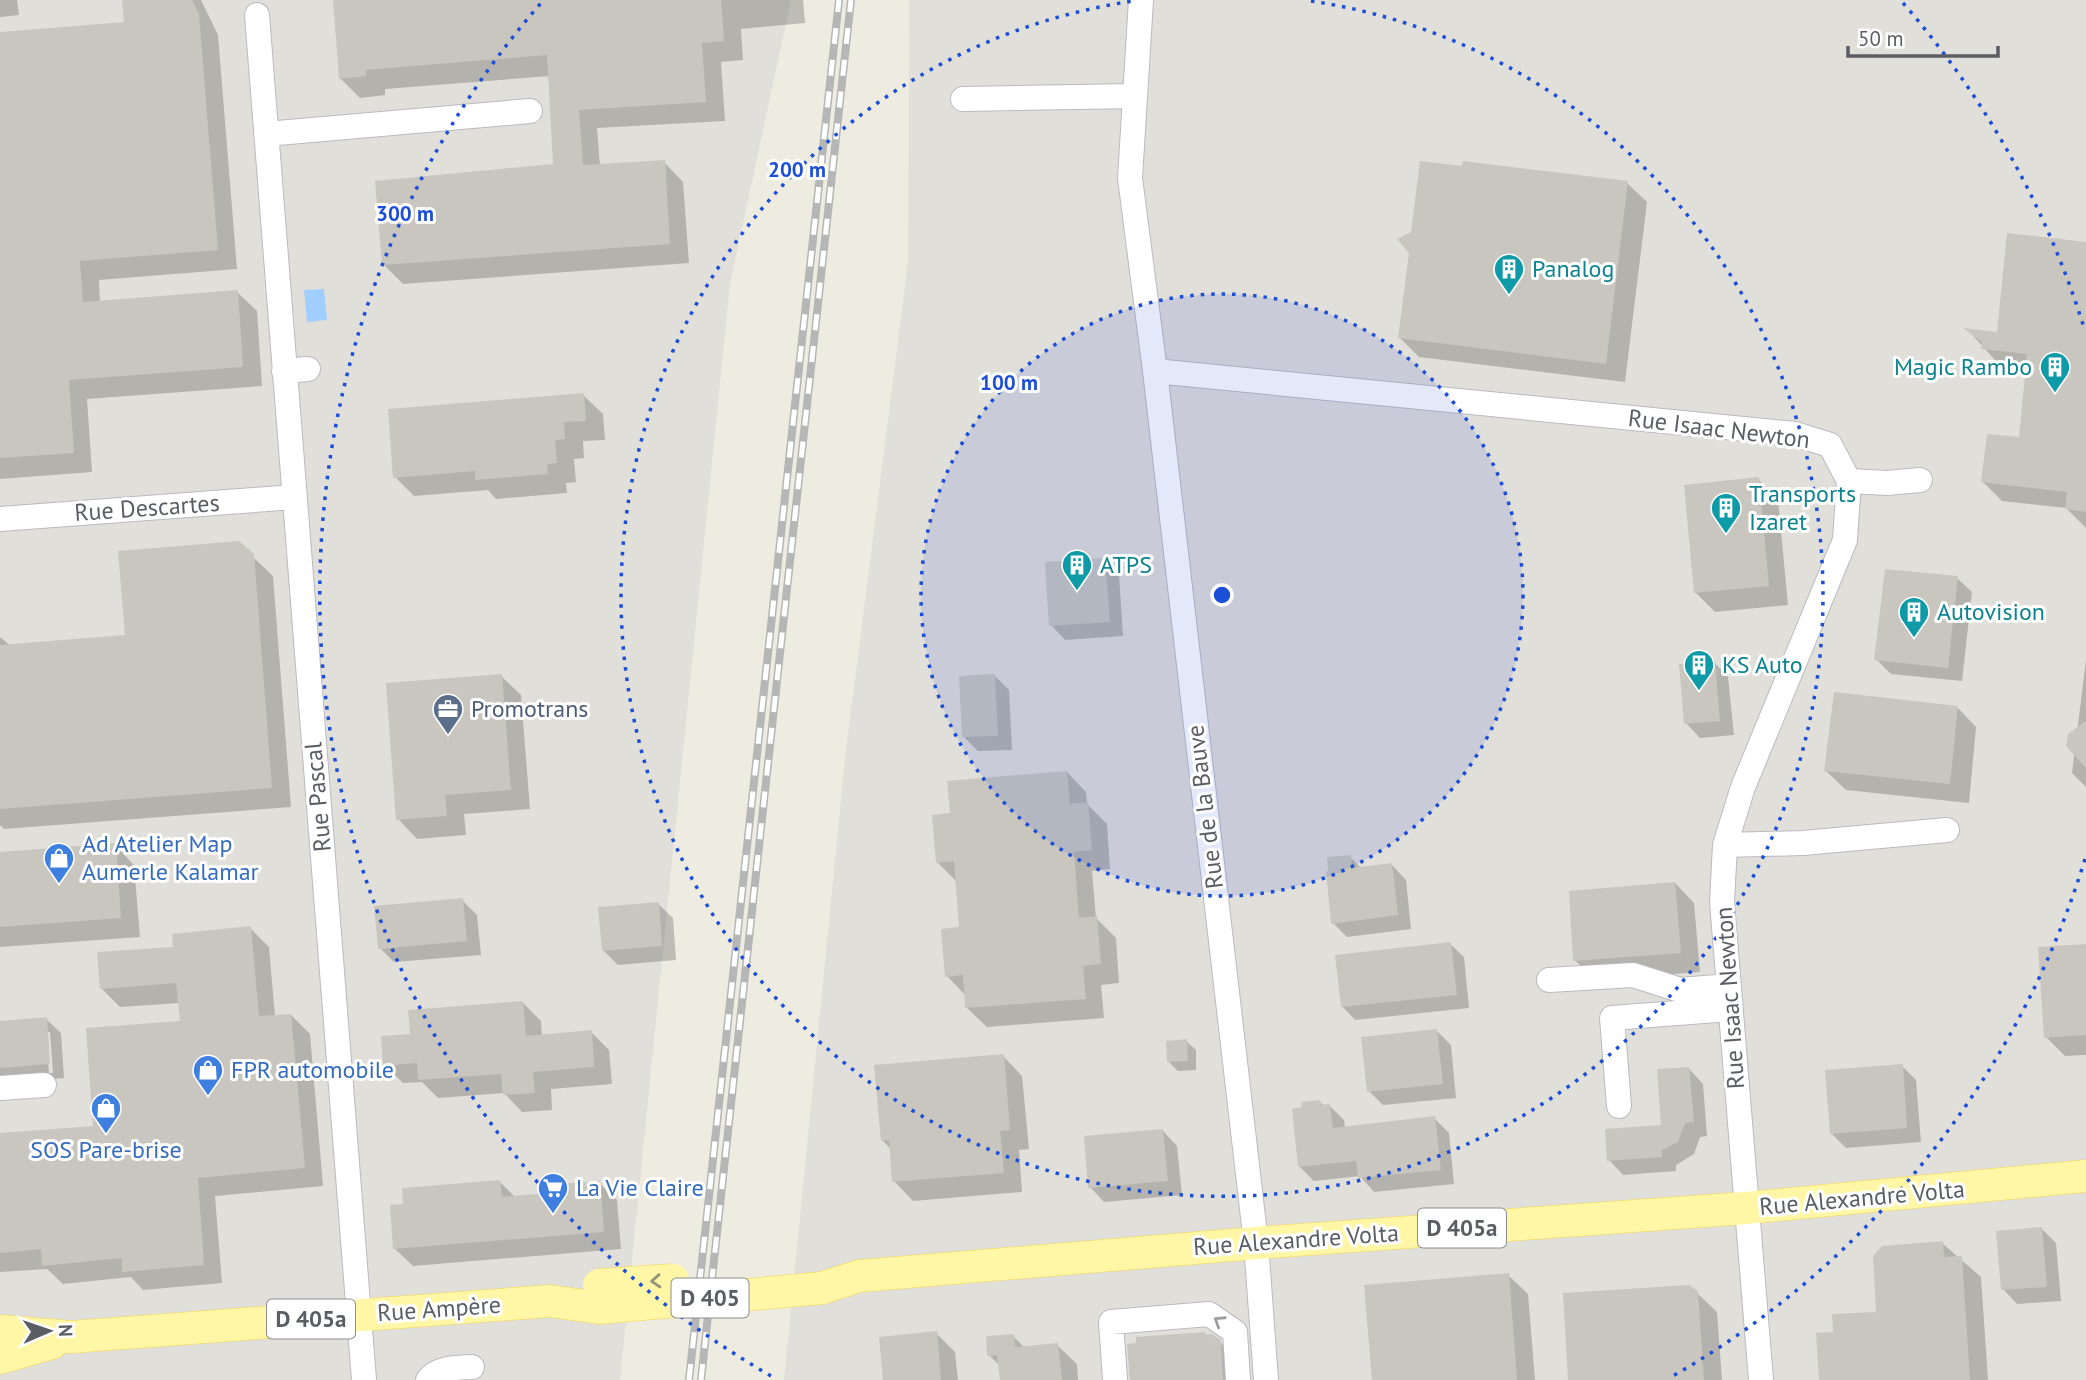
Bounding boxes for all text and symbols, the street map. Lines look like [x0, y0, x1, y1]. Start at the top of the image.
scale bar [1848, 14, 1998, 58]
text: 50 m [1858, 25, 1904, 52]
text: 200 m [768, 156, 826, 183]
text: 300 m [376, 200, 434, 227]
building icon: Panalog [1492, 252, 1526, 296]
place label: Panalog [1532, 253, 1614, 284]
building icon: Magic Rambo [2038, 350, 2072, 394]
place label: Magic Rambo [1894, 351, 2032, 382]
text: 100 m [980, 369, 1038, 396]
street label: Rue Isaac Newton [1626, 402, 1812, 455]
place label: Transports Izaret [1749, 478, 1856, 537]
street label: Rue Descartes [73, 487, 221, 528]
building icon: Transports Izaret [1709, 491, 1743, 535]
building icon: ATPS [1060, 548, 1094, 592]
place label: ATPS [1100, 549, 1152, 580]
centre of rings [1210, 583, 1234, 607]
building icon: Autovision [1897, 595, 1931, 639]
place label: Autovision [1937, 596, 2045, 627]
building icon: KS Auto [1682, 648, 1716, 692]
place label: KS Auto [1722, 649, 1803, 680]
office icon: Promotrans [431, 692, 465, 736]
place label: Promotrans [471, 693, 588, 724]
street label: Rue de la Bauve [1179, 723, 1230, 891]
street label: Rue Pascal [297, 741, 338, 853]
place label: Ad Atelier Map Aumerle Kalamar [82, 828, 259, 887]
shop icon: Ad Atelier Map Aumerle Kalamar [42, 841, 76, 885]
street label: Rue Isaac Newton [1708, 906, 1751, 1090]
shop icon: FPR automobile [191, 1053, 225, 1097]
place label: FPR automobile [231, 1054, 394, 1085]
shop icon: SOS Pare-brise [89, 1091, 123, 1135]
place label: SOS Pare-brise [30, 1134, 182, 1165]
supermarket icon: La Vie Claire [536, 1171, 570, 1215]
place label: La Vie Claire [576, 1172, 704, 1203]
street label: Rue Alexandre Volta [1758, 1173, 1966, 1222]
road number: D 405a [1418, 1208, 1506, 1247]
street label: Rue Alexandre Volta [1192, 1217, 1400, 1262]
one-way arrow [650, 1273, 661, 1288]
road number: D 405 [672, 1278, 748, 1317]
street label: Rue Ampère [376, 1289, 502, 1328]
north arrow [14, 1296, 84, 1366]
road number: D 405a [267, 1300, 355, 1338]
one-way arrow [1213, 1316, 1226, 1329]
text: N [54, 1324, 78, 1337]

